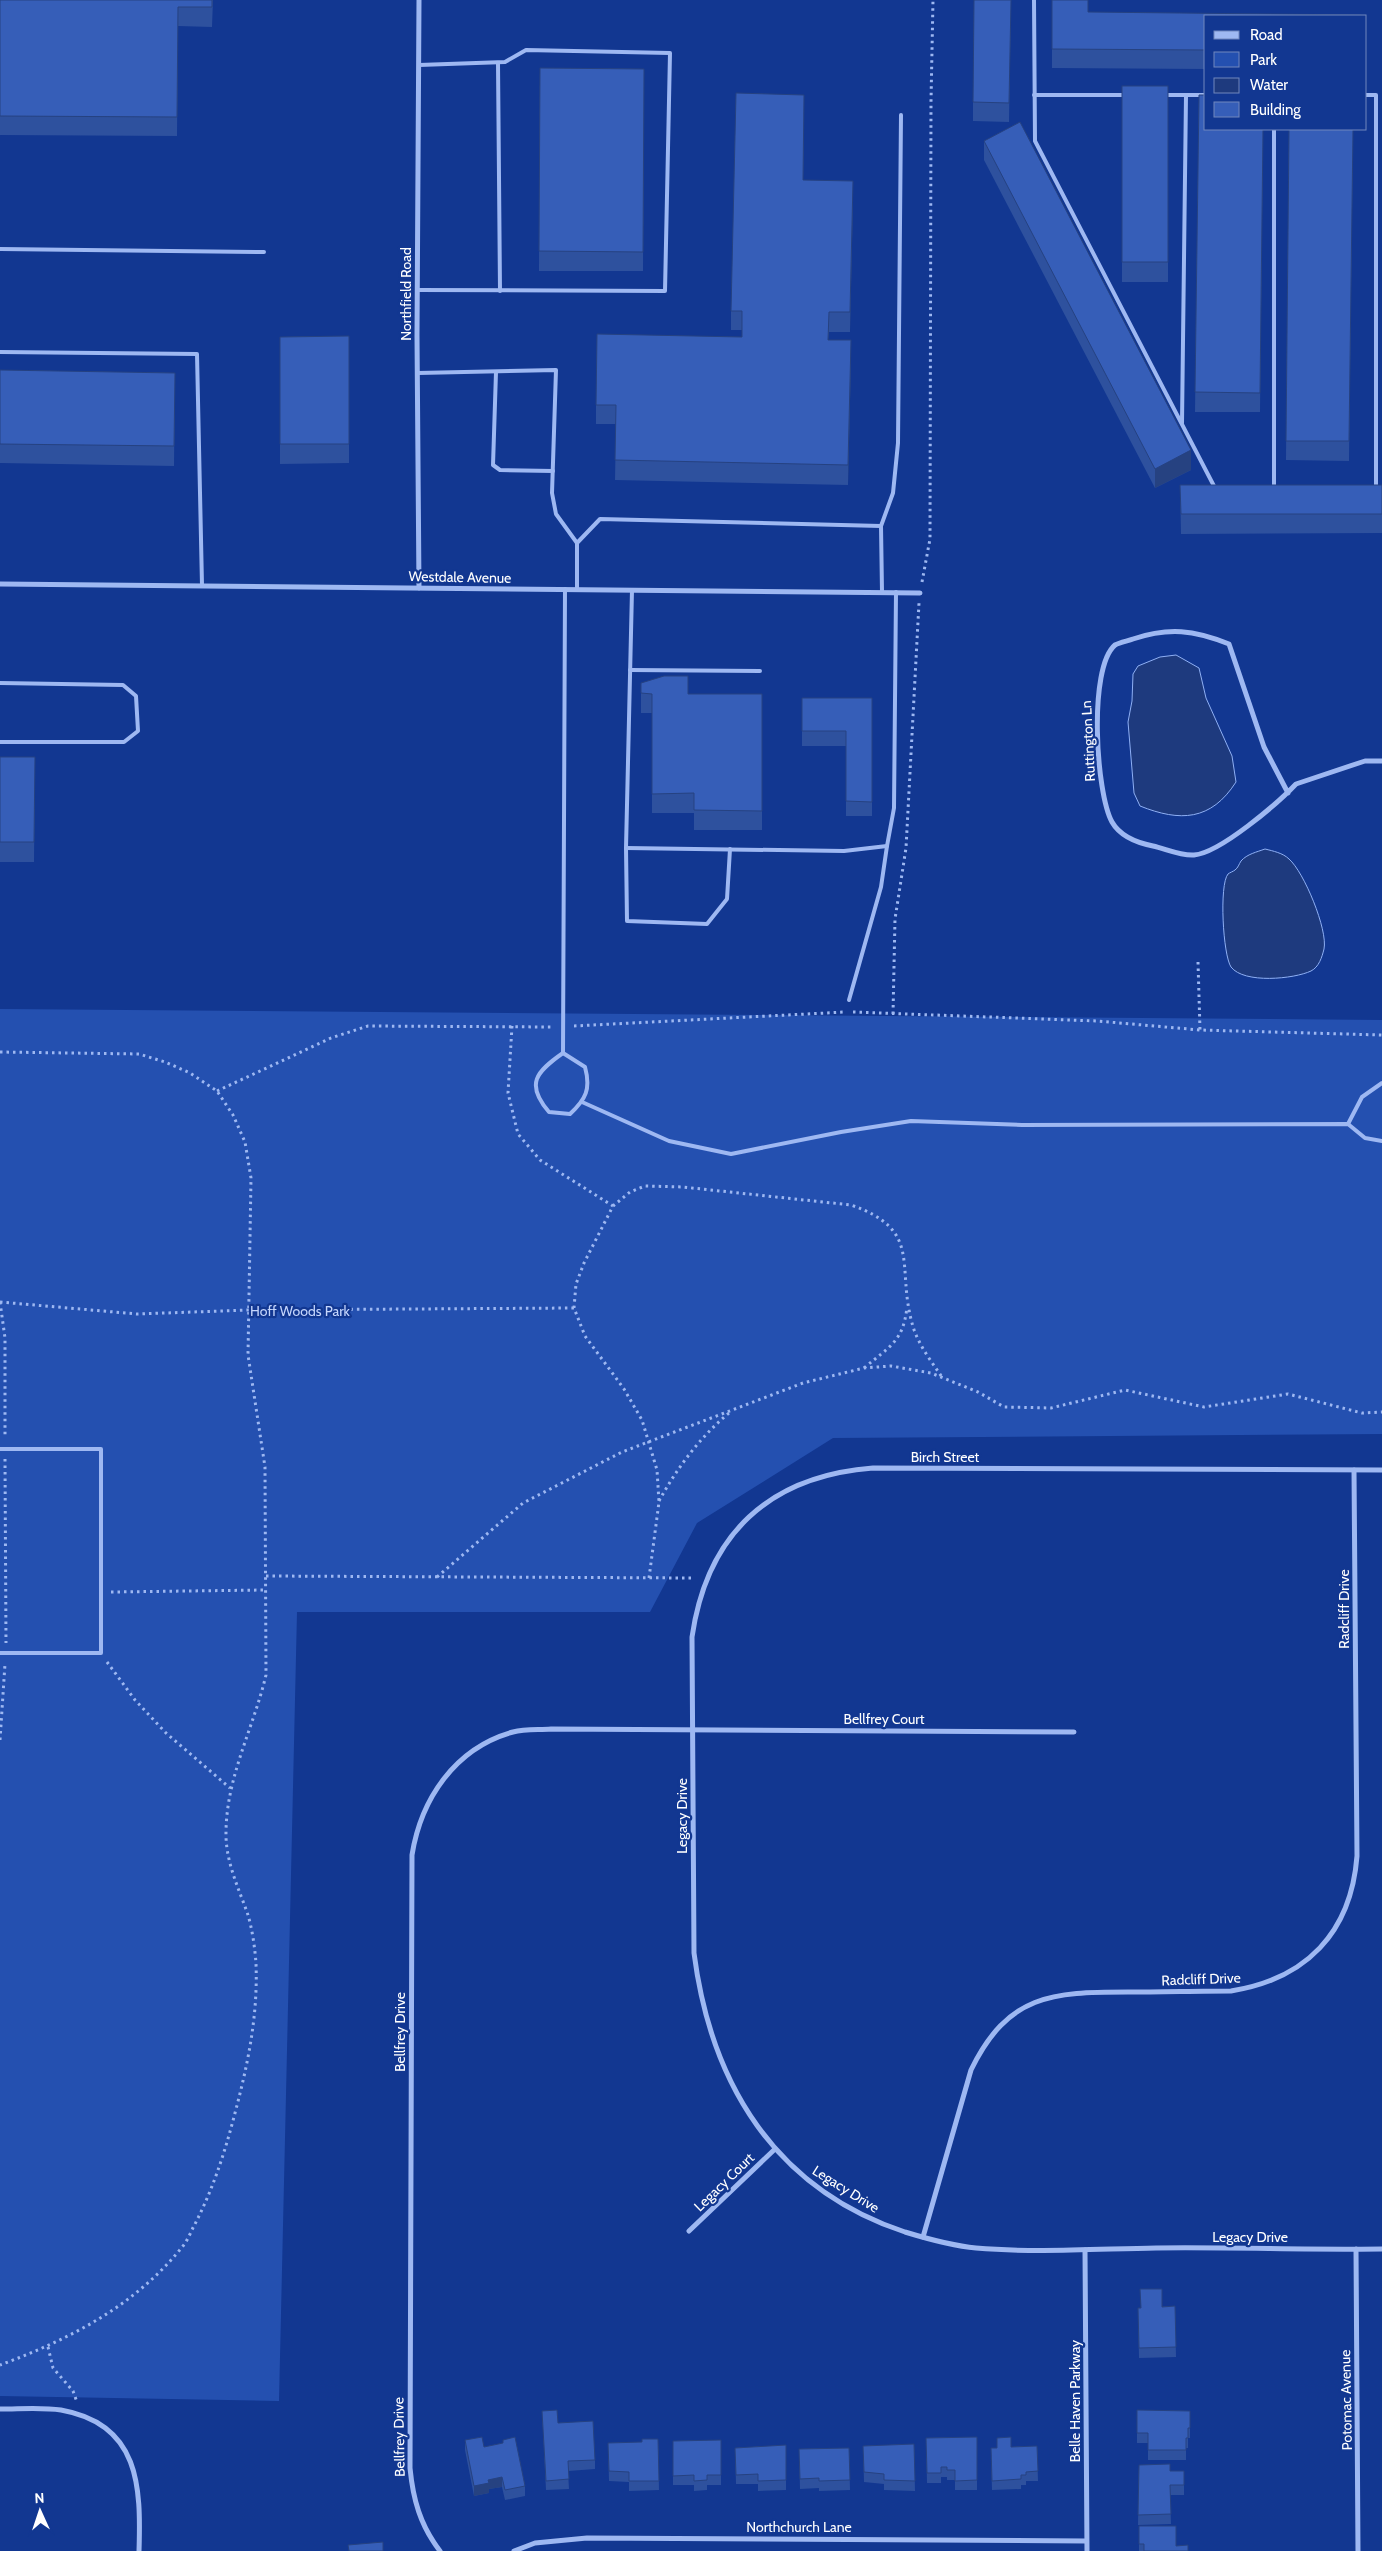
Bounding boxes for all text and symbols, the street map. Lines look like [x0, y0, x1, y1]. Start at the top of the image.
legend [1204, 15, 1367, 130]
text: Road [1250, 26, 1283, 44]
text: Park [1250, 51, 1277, 69]
text: Water [1250, 76, 1288, 94]
text: Building [1250, 101, 1301, 119]
street label: Northfield Road [397, 247, 415, 341]
street label: Westdale Avenue [408, 567, 512, 587]
street label: Ruttington Ln [1077, 700, 1099, 782]
park label: Hoff Woods Park [250, 1302, 351, 1320]
street label: Birch Street [911, 1448, 980, 1466]
street label: Radcliff Drive [1335, 1569, 1353, 1649]
street label: Bellfrey Court [844, 1710, 925, 1728]
street label: Legacy Drive [673, 1778, 691, 1854]
street label: Radcliff Drive [1161, 1969, 1241, 1989]
street label: Bellfrey Drive [391, 1992, 409, 2072]
street label: Legacy Court [690, 2149, 758, 2215]
street label: Legacy Drive [809, 2161, 883, 2217]
street label: Legacy Drive [1212, 2228, 1288, 2246]
street label: Belle Haven Parkway [1066, 2340, 1084, 2462]
street label: Potomac Avenue [1336, 2349, 1356, 2451]
street label: Bellfrey Drive [389, 2397, 409, 2477]
north arrow [15, 2486, 65, 2536]
text: N [34, 2489, 45, 2507]
street label: Northchurch Lane [746, 2518, 852, 2536]

